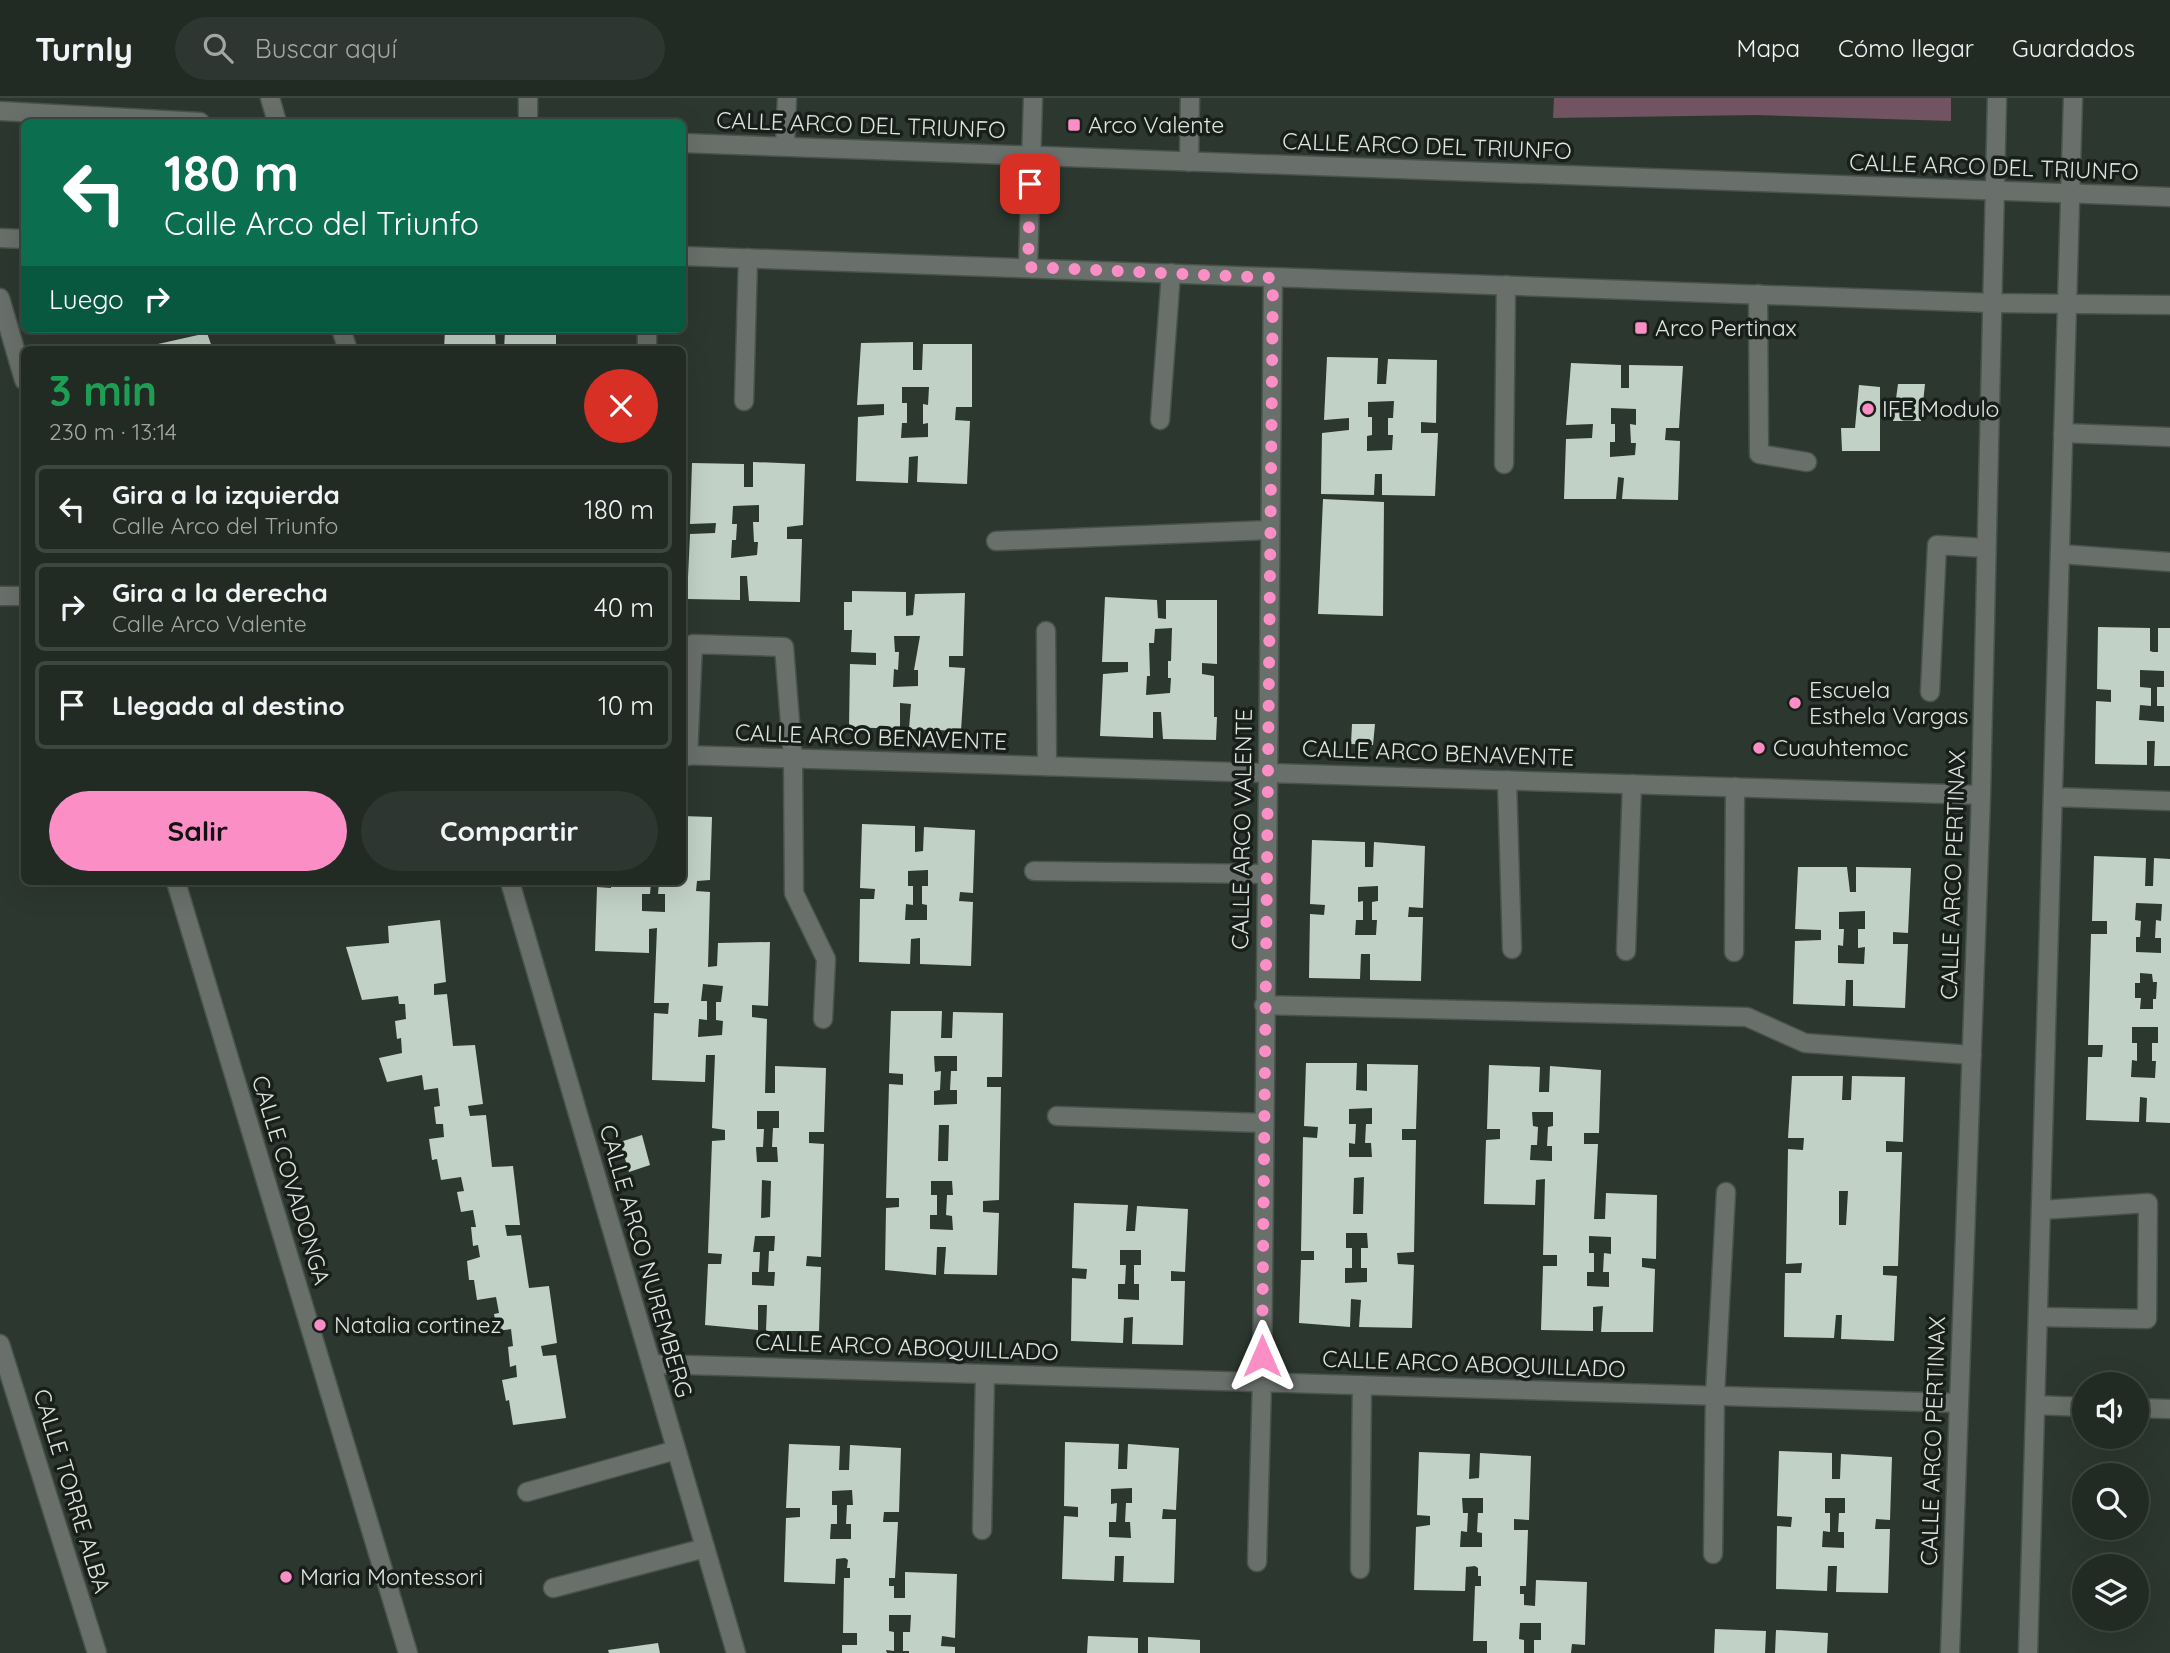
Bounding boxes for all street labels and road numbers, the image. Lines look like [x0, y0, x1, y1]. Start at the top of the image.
street label: CALLE ARCO DEL TRIUNFO [716, 105, 1006, 144]
street label: CALLE ARCO DEL TRIUNFO [1282, 126, 1572, 165]
street label: CALLE ARCO DEL TRIUNFO [1849, 147, 2139, 186]
street label: CALLE ARCO VALENTE [1225, 708, 1258, 950]
street label: CALLE ARCO BENAVENTE [734, 717, 1008, 756]
street label: CALLE ARCO BENAVENTE [1301, 733, 1575, 772]
street label: CALLE ARCO PERTINAX [1934, 750, 1971, 1000]
street label: CALLE COVADONGA [246, 1072, 337, 1288]
street label: CALLE ARCO NUREMBERG [594, 1121, 699, 1401]
street label: CALLE ARCO PERTINAX [1914, 1316, 1951, 1566]
street label: CALLE ARCO ABOQUILLADO [755, 1327, 1059, 1366]
street label: CALLE ARCO ABOQUILLADO [1322, 1344, 1626, 1383]
street label: CALLE TORRE ALBA [28, 1385, 117, 1597]

